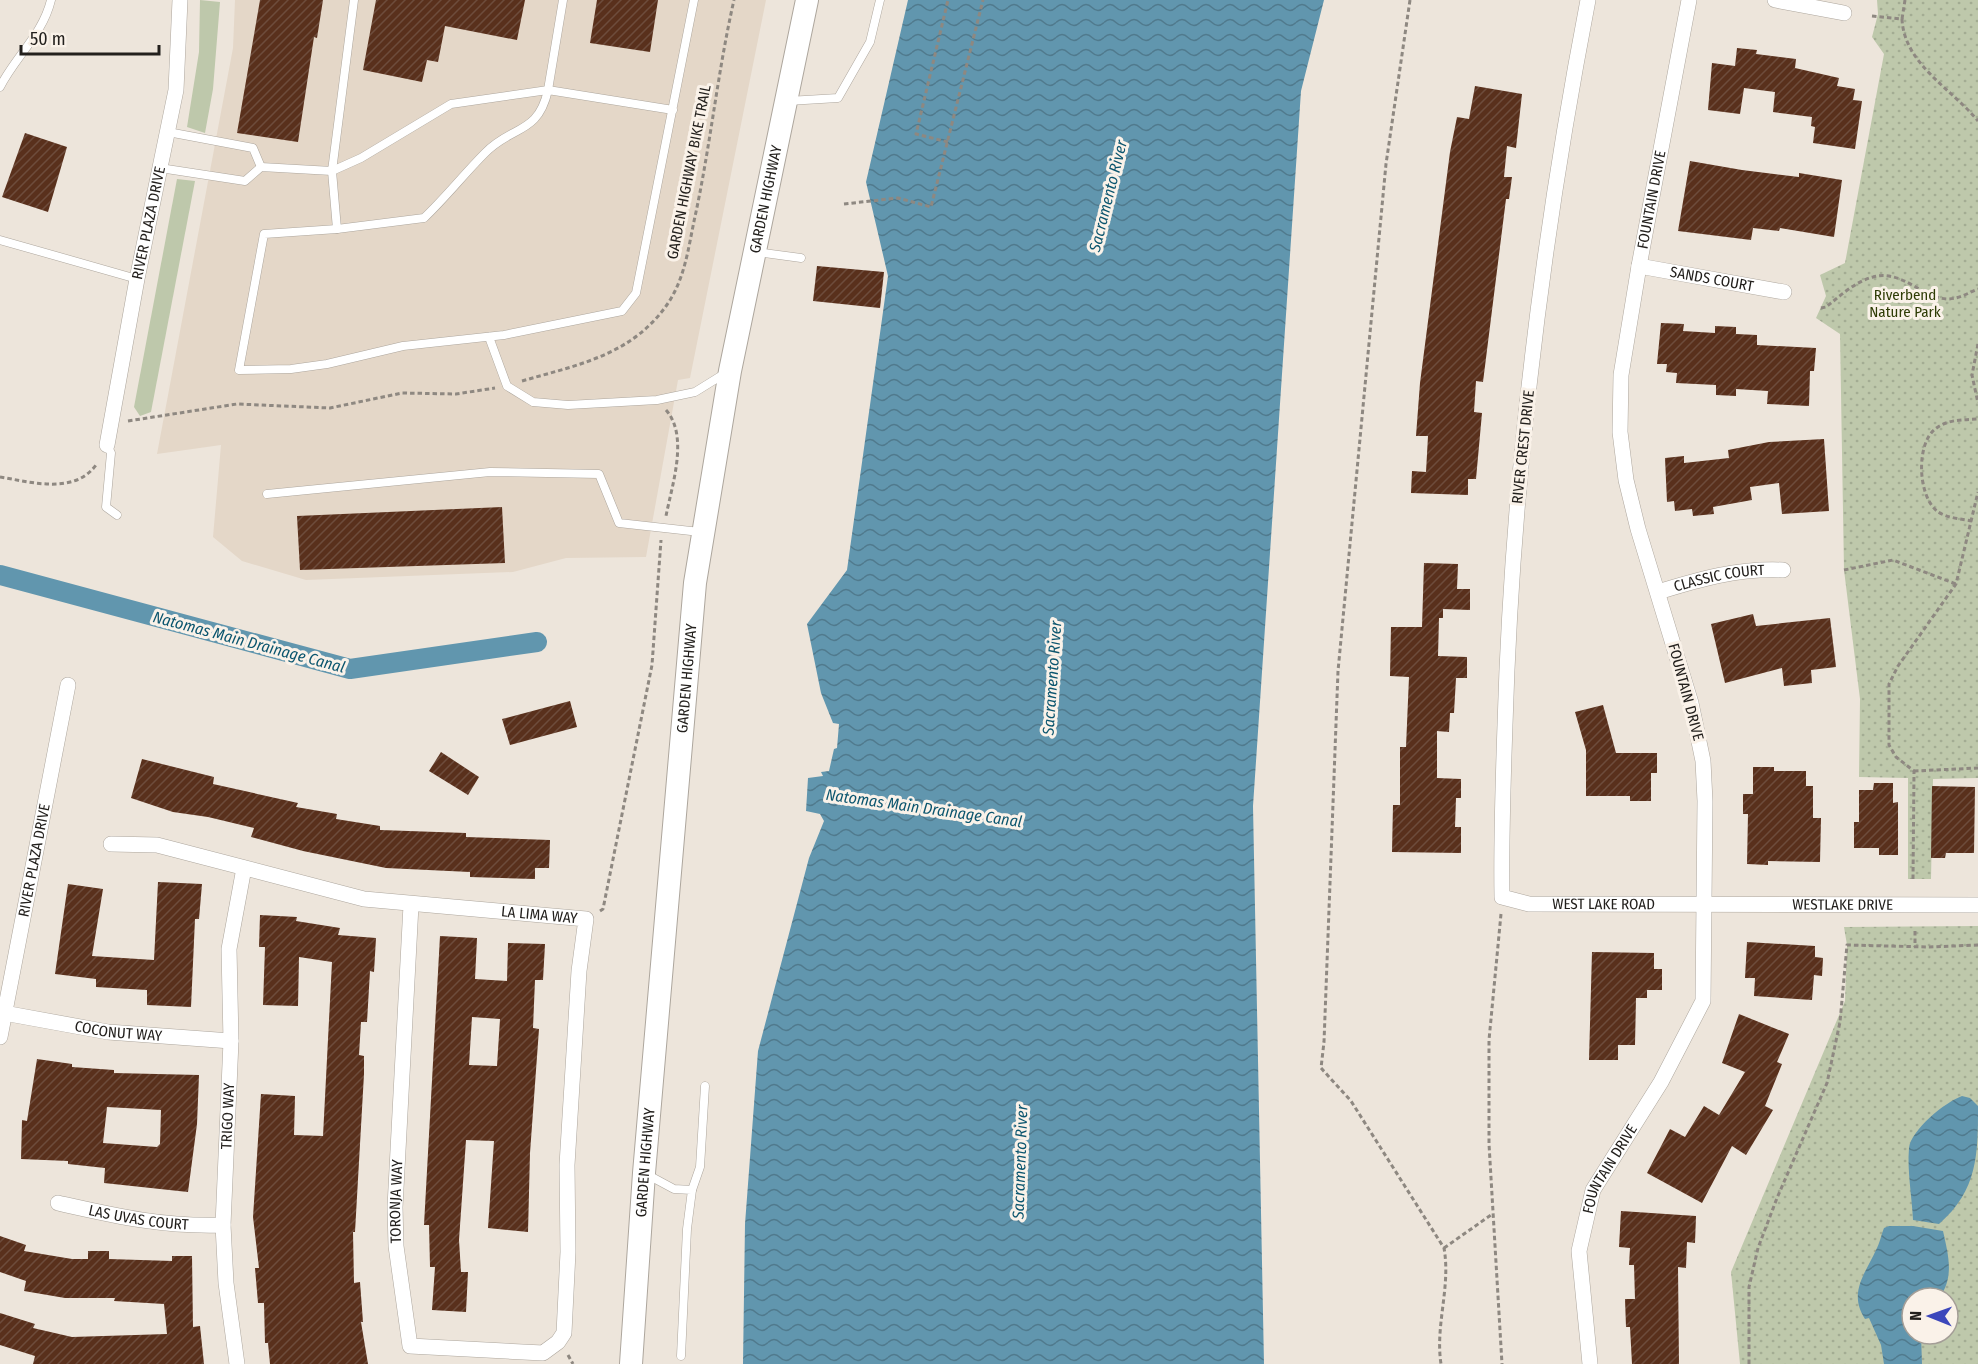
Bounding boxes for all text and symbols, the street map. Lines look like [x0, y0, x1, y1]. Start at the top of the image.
scale bar [21, 18, 159, 56]
text: 50 m [30, 28, 66, 50]
street label: GARDEN HIGHWAY BIKE TRAIL [663, 83, 715, 261]
water label: Sacramento River [1085, 138, 1131, 255]
street label: GARDEN HIGHWAY [746, 143, 786, 255]
street label: FOUNTAIN DRIVE [1633, 149, 1670, 250]
street label: RIVER PLAZA DRIVE [128, 165, 169, 281]
street label: SANDS COURT [1669, 263, 1755, 295]
park label: Riverbend Nature Park [1869, 286, 1941, 321]
street label: RIVER CREST DRIVE [1508, 389, 1538, 505]
street label: CLASSIC COURT [1672, 561, 1765, 596]
water label: Natomas Main Drainage Canal [151, 607, 347, 677]
water label: Sacramento River [1038, 620, 1065, 737]
street label: GARDEN HIGHWAY [673, 622, 700, 734]
street label: FOUNTAIN DRIVE [1664, 641, 1708, 743]
water label: Natomas Main Drainage Canal [825, 785, 1023, 831]
street label: RIVER PLAZA DRIVE [14, 802, 54, 918]
street label: WEST LAKE ROAD [1552, 895, 1655, 913]
street label: WESTLAKE DRIVE [1792, 896, 1893, 914]
street label: LA LIMA WAY [500, 902, 579, 927]
street label: COCONUT WAY [73, 1017, 163, 1045]
street label: TRIGO WAY [217, 1082, 238, 1150]
water label: Sacramento River [1008, 1104, 1032, 1220]
street label: GARDEN HIGHWAY [632, 1107, 659, 1218]
street label: FOUNTAIN DRIVE [1579, 1121, 1641, 1215]
street label: TORONJA WAY [386, 1159, 407, 1244]
street label: LAS UVAS COURT [87, 1201, 189, 1234]
north arrow [1900, 1286, 1960, 1346]
text: N [1906, 1311, 1925, 1321]

